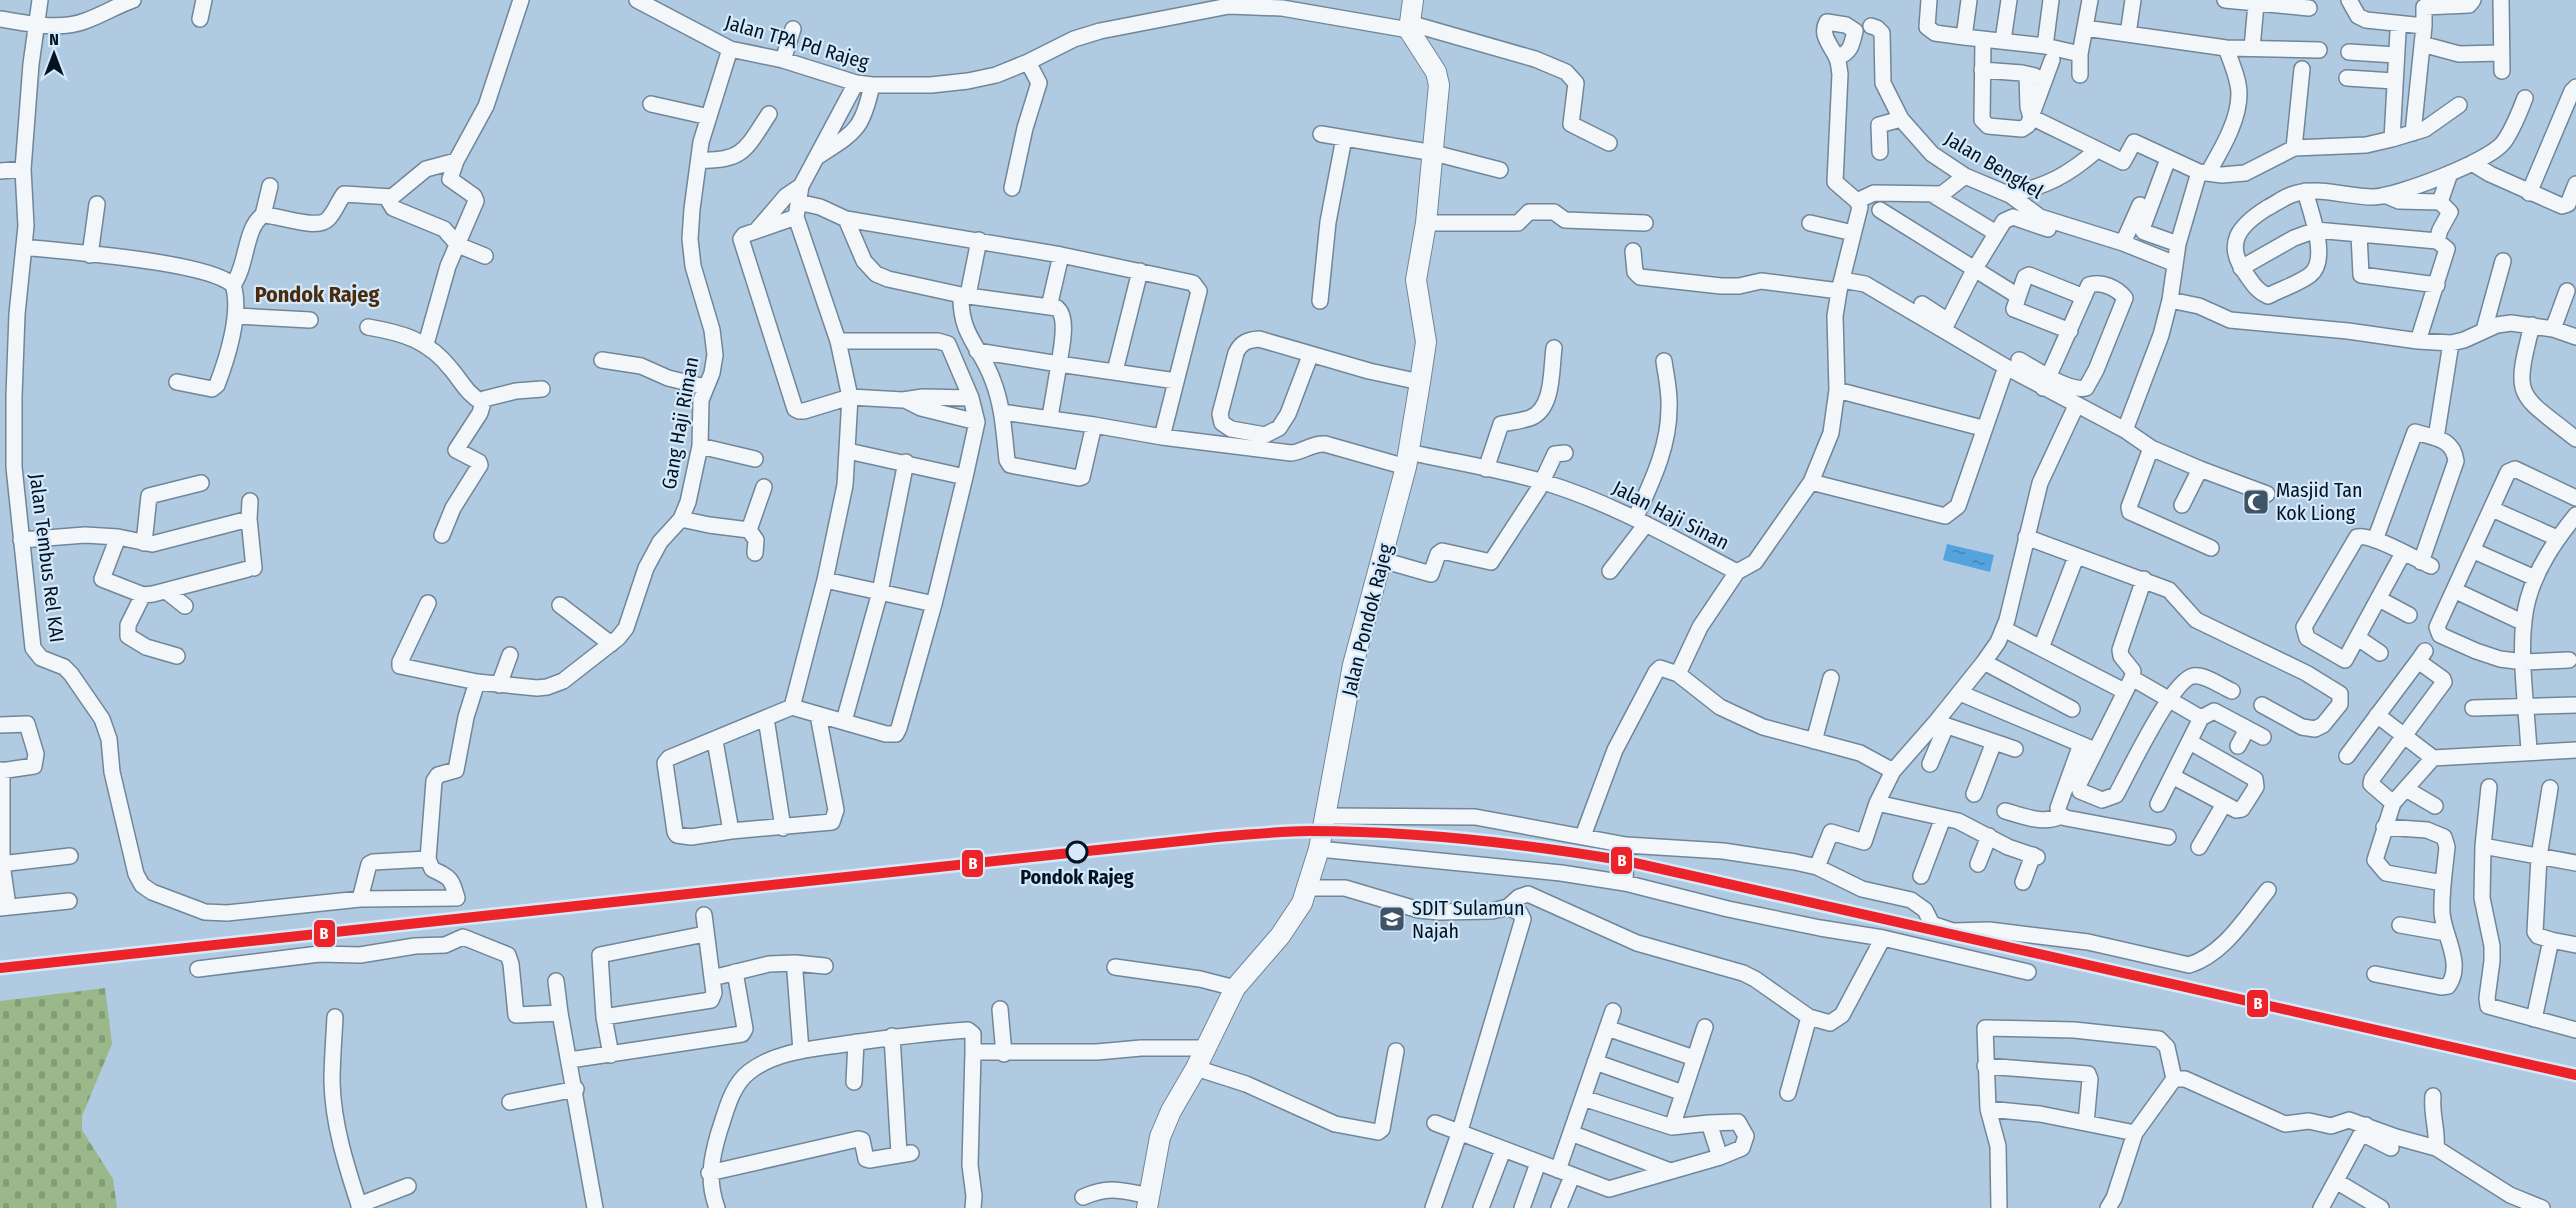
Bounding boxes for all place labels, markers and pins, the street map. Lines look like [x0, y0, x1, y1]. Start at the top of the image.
place label: Masjid Tan Kok Liong [2276, 478, 2363, 525]
mosque icon: Masjid Tan Kok Liong [2241, 487, 2271, 517]
marker: Pondok Rajeg [1066, 841, 1088, 863]
place label: Pondok Rajeg [1020, 865, 1134, 889]
place label: SDIT Sulamun Najah [1412, 896, 1524, 943]
school or university icon: SDIT Sulamun Najah [1377, 904, 1407, 934]

